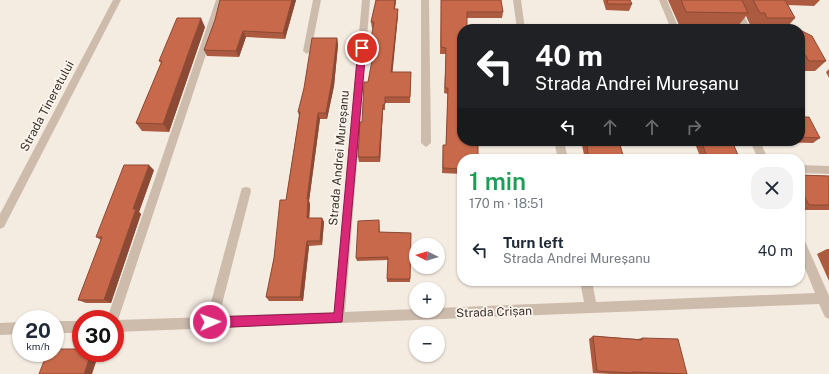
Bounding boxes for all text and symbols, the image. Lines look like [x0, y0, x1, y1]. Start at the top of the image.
pin [345, 31, 379, 65]
icon: arrive [351, 37, 373, 59]
text: 40 m [535, 39, 603, 72]
icon: left [469, 40, 521, 92]
street label: Strada Tineretului [17, 58, 77, 154]
text: Strada Andrei Mureșanu [535, 73, 739, 94]
street label: Strada Andrei Mureșanu [326, 90, 352, 226]
icon: left [557, 116, 579, 138]
icon: ahead [599, 116, 621, 138]
icon: ahead [641, 116, 663, 138]
icon: right [683, 116, 705, 138]
text: 1 min [469, 167, 526, 195]
button: close [751, 167, 793, 209]
text: 170 m · 18:51 [469, 196, 544, 211]
text: Turn left [503, 234, 564, 251]
north arrow [409, 238, 445, 274]
map controls [409, 238, 445, 362]
icon: left [469, 239, 491, 261]
text: 40 m [758, 242, 793, 259]
text: Strada Andrei Mureșanu [503, 251, 650, 266]
button: + [409, 282, 445, 318]
position arrow [189, 301, 231, 343]
street label: Strada Crișan [456, 304, 532, 320]
speed limit sign: 30 [72, 310, 124, 362]
text: 20 [25, 319, 51, 343]
button: − [409, 326, 445, 362]
text: km/h [26, 340, 50, 352]

